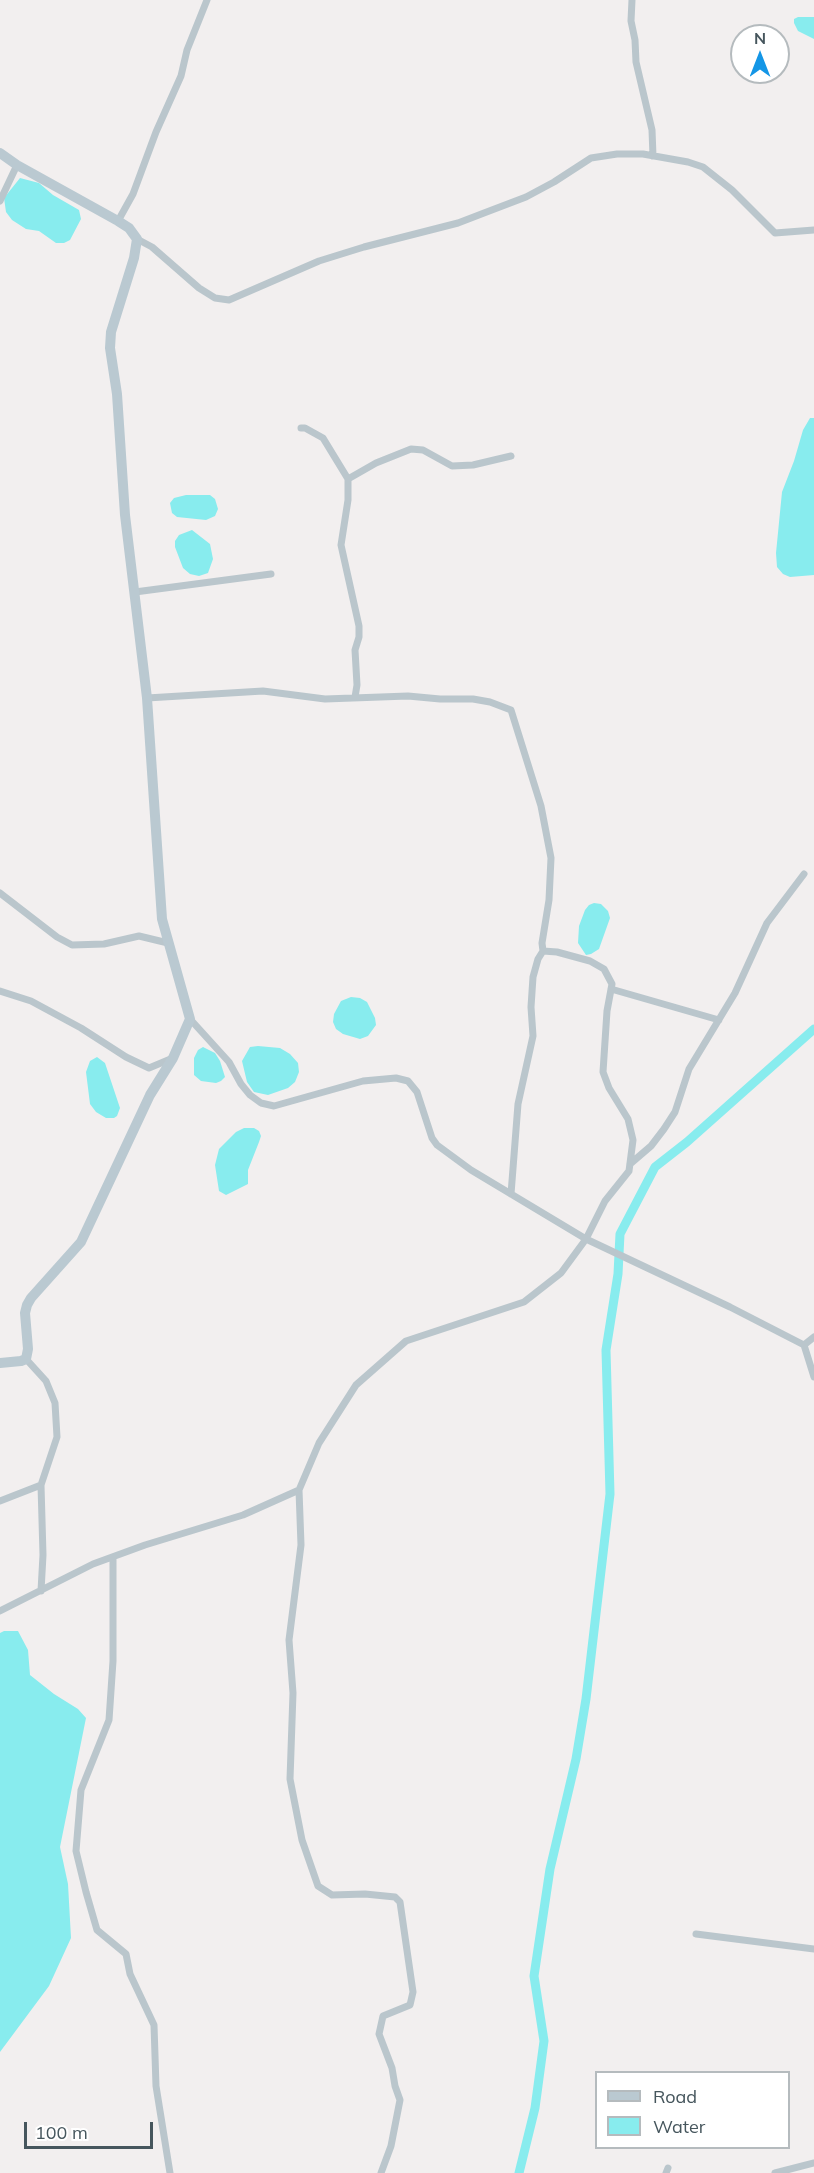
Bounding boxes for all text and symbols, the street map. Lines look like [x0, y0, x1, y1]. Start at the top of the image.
north arrow [730, 24, 790, 84]
text: N [754, 28, 766, 48]
legend [595, 2071, 790, 2149]
text: Road [653, 2085, 697, 2108]
scale bar [27, 2110, 156, 2148]
text: Water [653, 2115, 705, 2138]
text: 100 m [35, 2121, 88, 2144]

